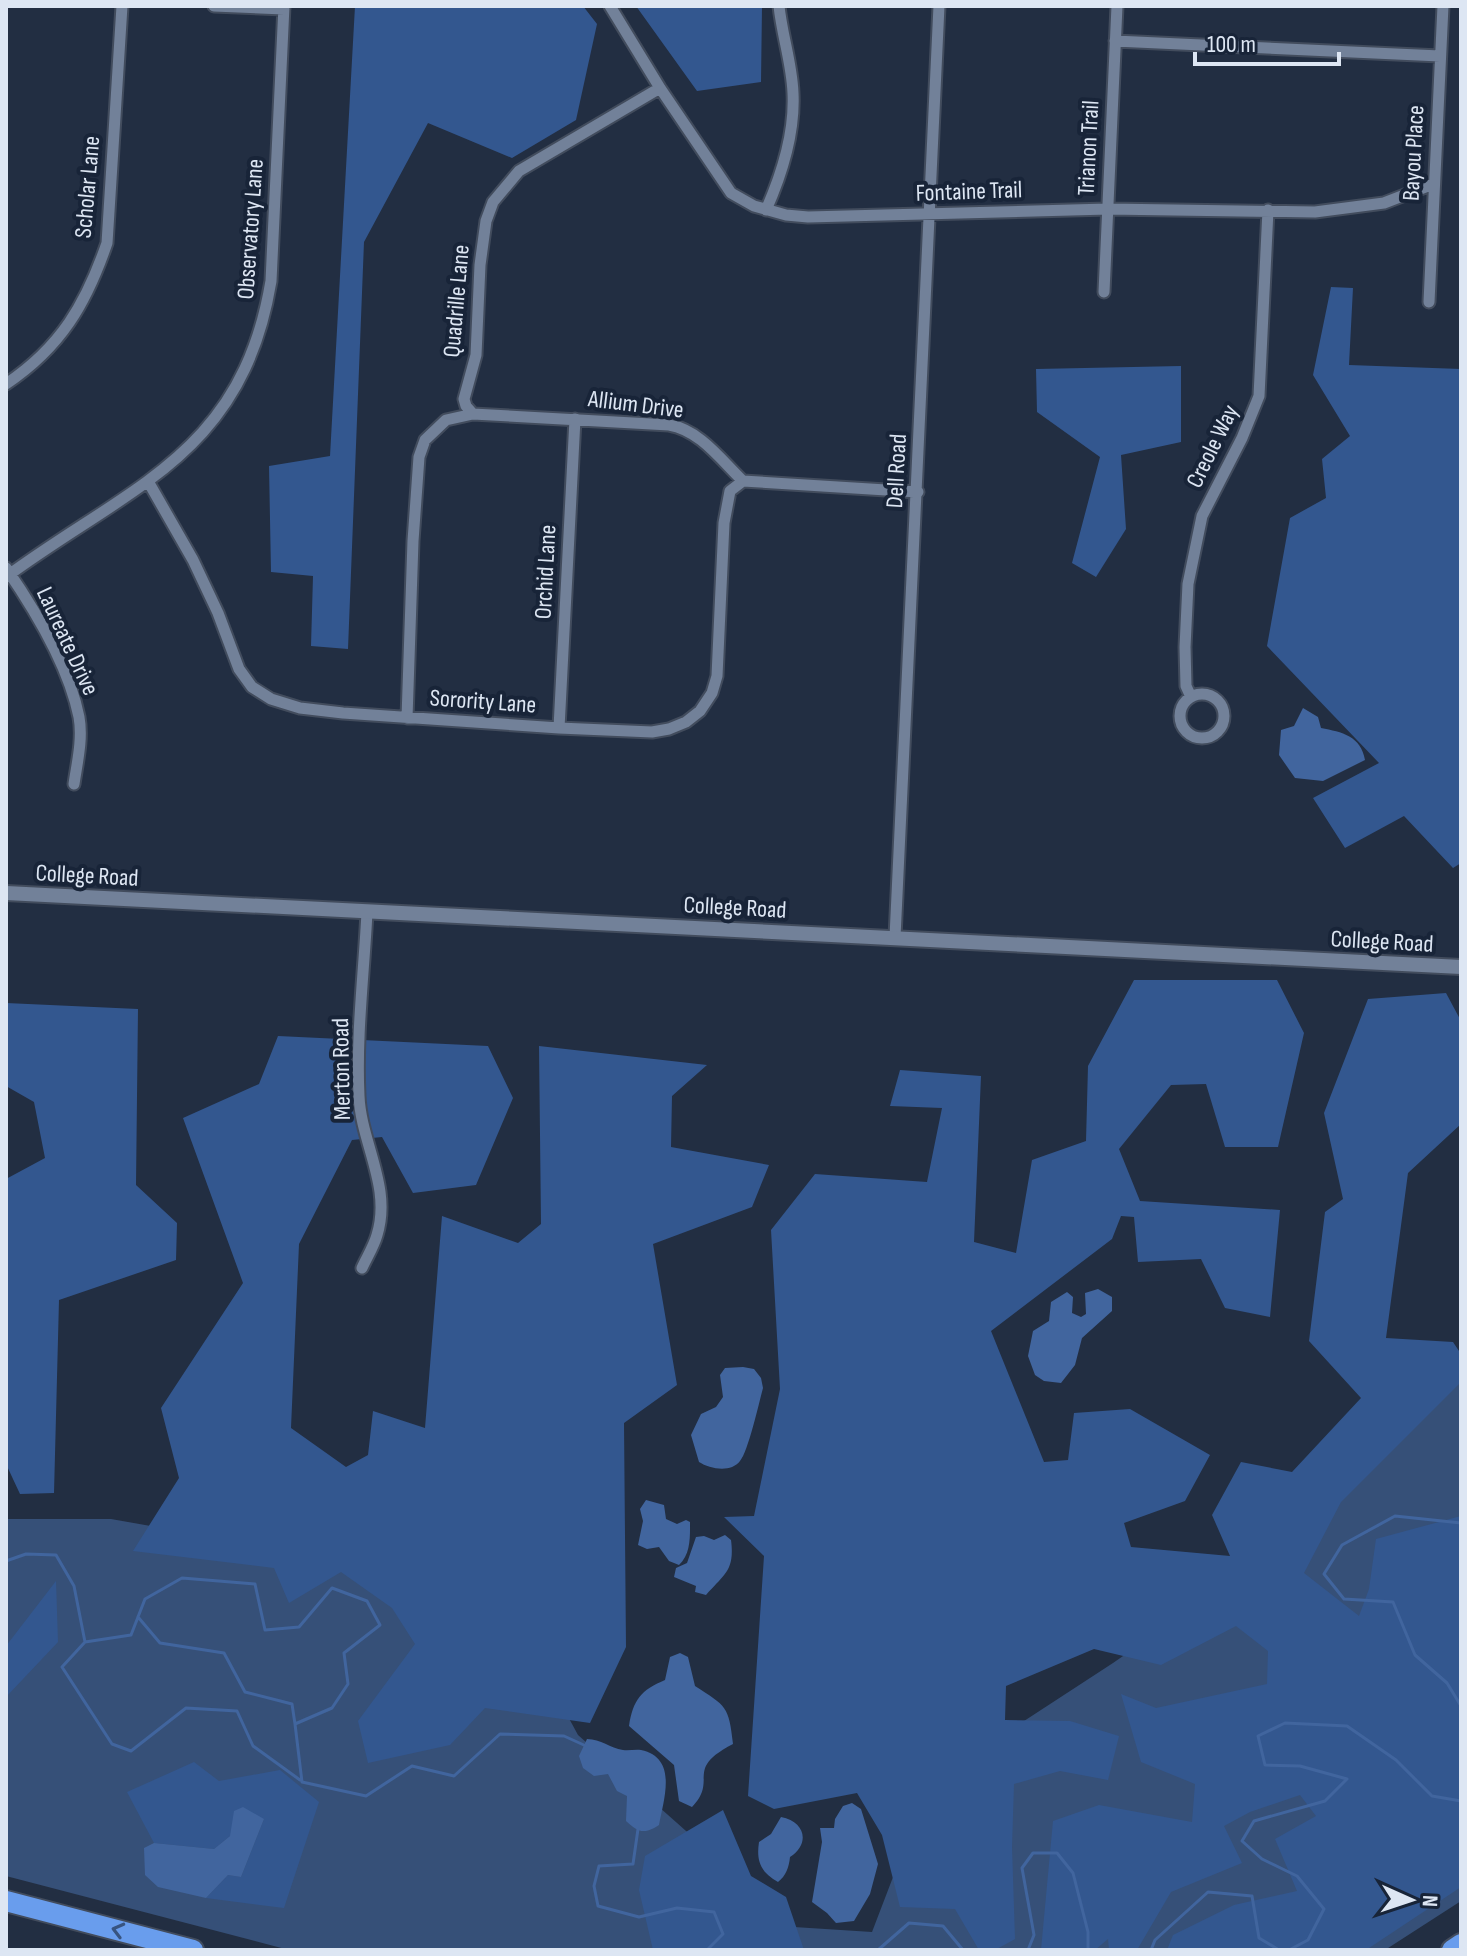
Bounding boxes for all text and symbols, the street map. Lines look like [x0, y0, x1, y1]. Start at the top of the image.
scale bar [1195, 16, 1339, 66]
text: 100 m [1207, 30, 1256, 59]
street label: Trianon Trail [1072, 100, 1105, 196]
street label: Bayou Place [1397, 104, 1430, 202]
street label: Scholar Lane [69, 135, 106, 239]
street label: Observatory Lane [231, 158, 270, 300]
street label: Fontaine Trail [915, 175, 1023, 208]
street label: Quadrille Lane [437, 244, 476, 359]
street label: Allium Drive [586, 384, 685, 425]
street label: Creole Way [1180, 400, 1245, 493]
street label: Dell Road [880, 433, 913, 509]
street label: Orchid Lane [529, 524, 562, 620]
street label: Laureate Drive [30, 582, 105, 700]
street label: Sorority Lane [429, 683, 537, 720]
street label: College Road [35, 858, 139, 893]
street label: College Road [683, 890, 787, 925]
street label: College Road [1330, 924, 1434, 959]
street label: Merton Road [326, 1018, 357, 1120]
north arrow [1371, 1860, 1451, 1940]
text: N [1416, 1894, 1443, 1908]
one-way arrow [111, 1923, 125, 1940]

